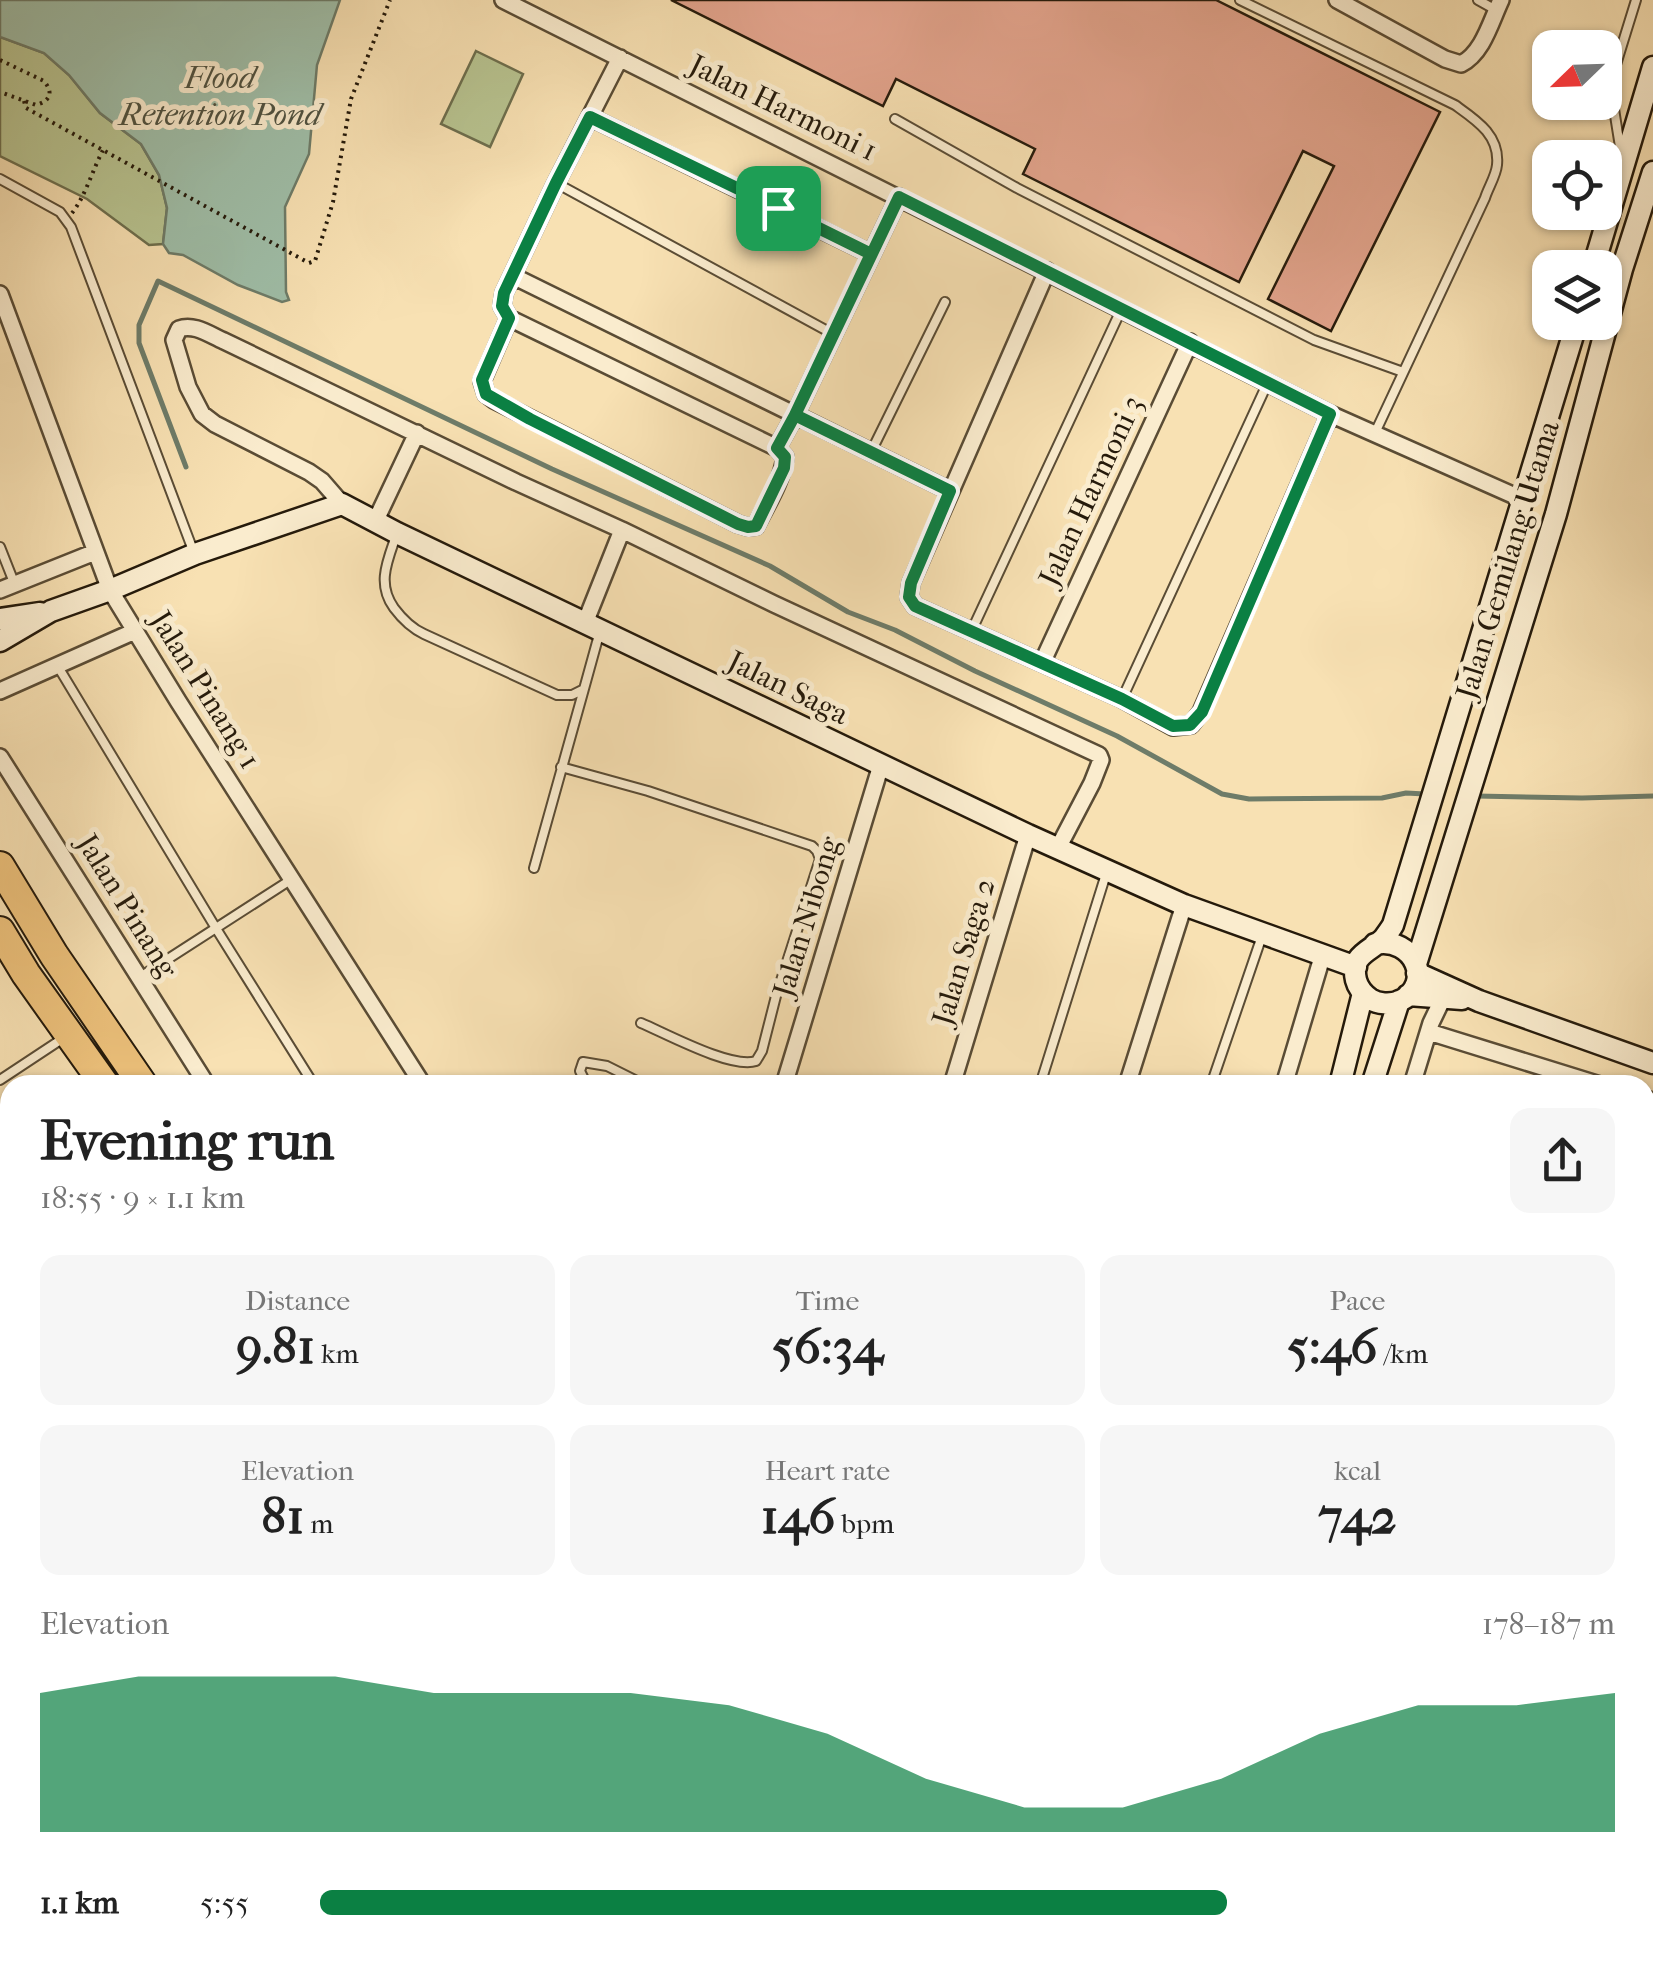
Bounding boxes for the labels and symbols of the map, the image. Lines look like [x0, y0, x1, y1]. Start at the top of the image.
north arrow [1532, 30, 1622, 120]
street label: Jalan Harmoni 1 [682, 47, 882, 168]
water label: Flood Retention Pond [117, 59, 325, 133]
pin [736, 166, 821, 251]
street label: Jalan Harmoni 3 [1031, 390, 1150, 593]
street label: Jalan Gemilang Utama [1448, 416, 1567, 705]
street label: Jalan Pinang 1 [142, 603, 267, 775]
street label: Jalan Saga [720, 643, 855, 733]
street label: Jalan Pinang [68, 826, 185, 985]
street label: Jalan Nibong [765, 832, 848, 1003]
street label: Jalan Saga 2 [925, 874, 1003, 1032]

